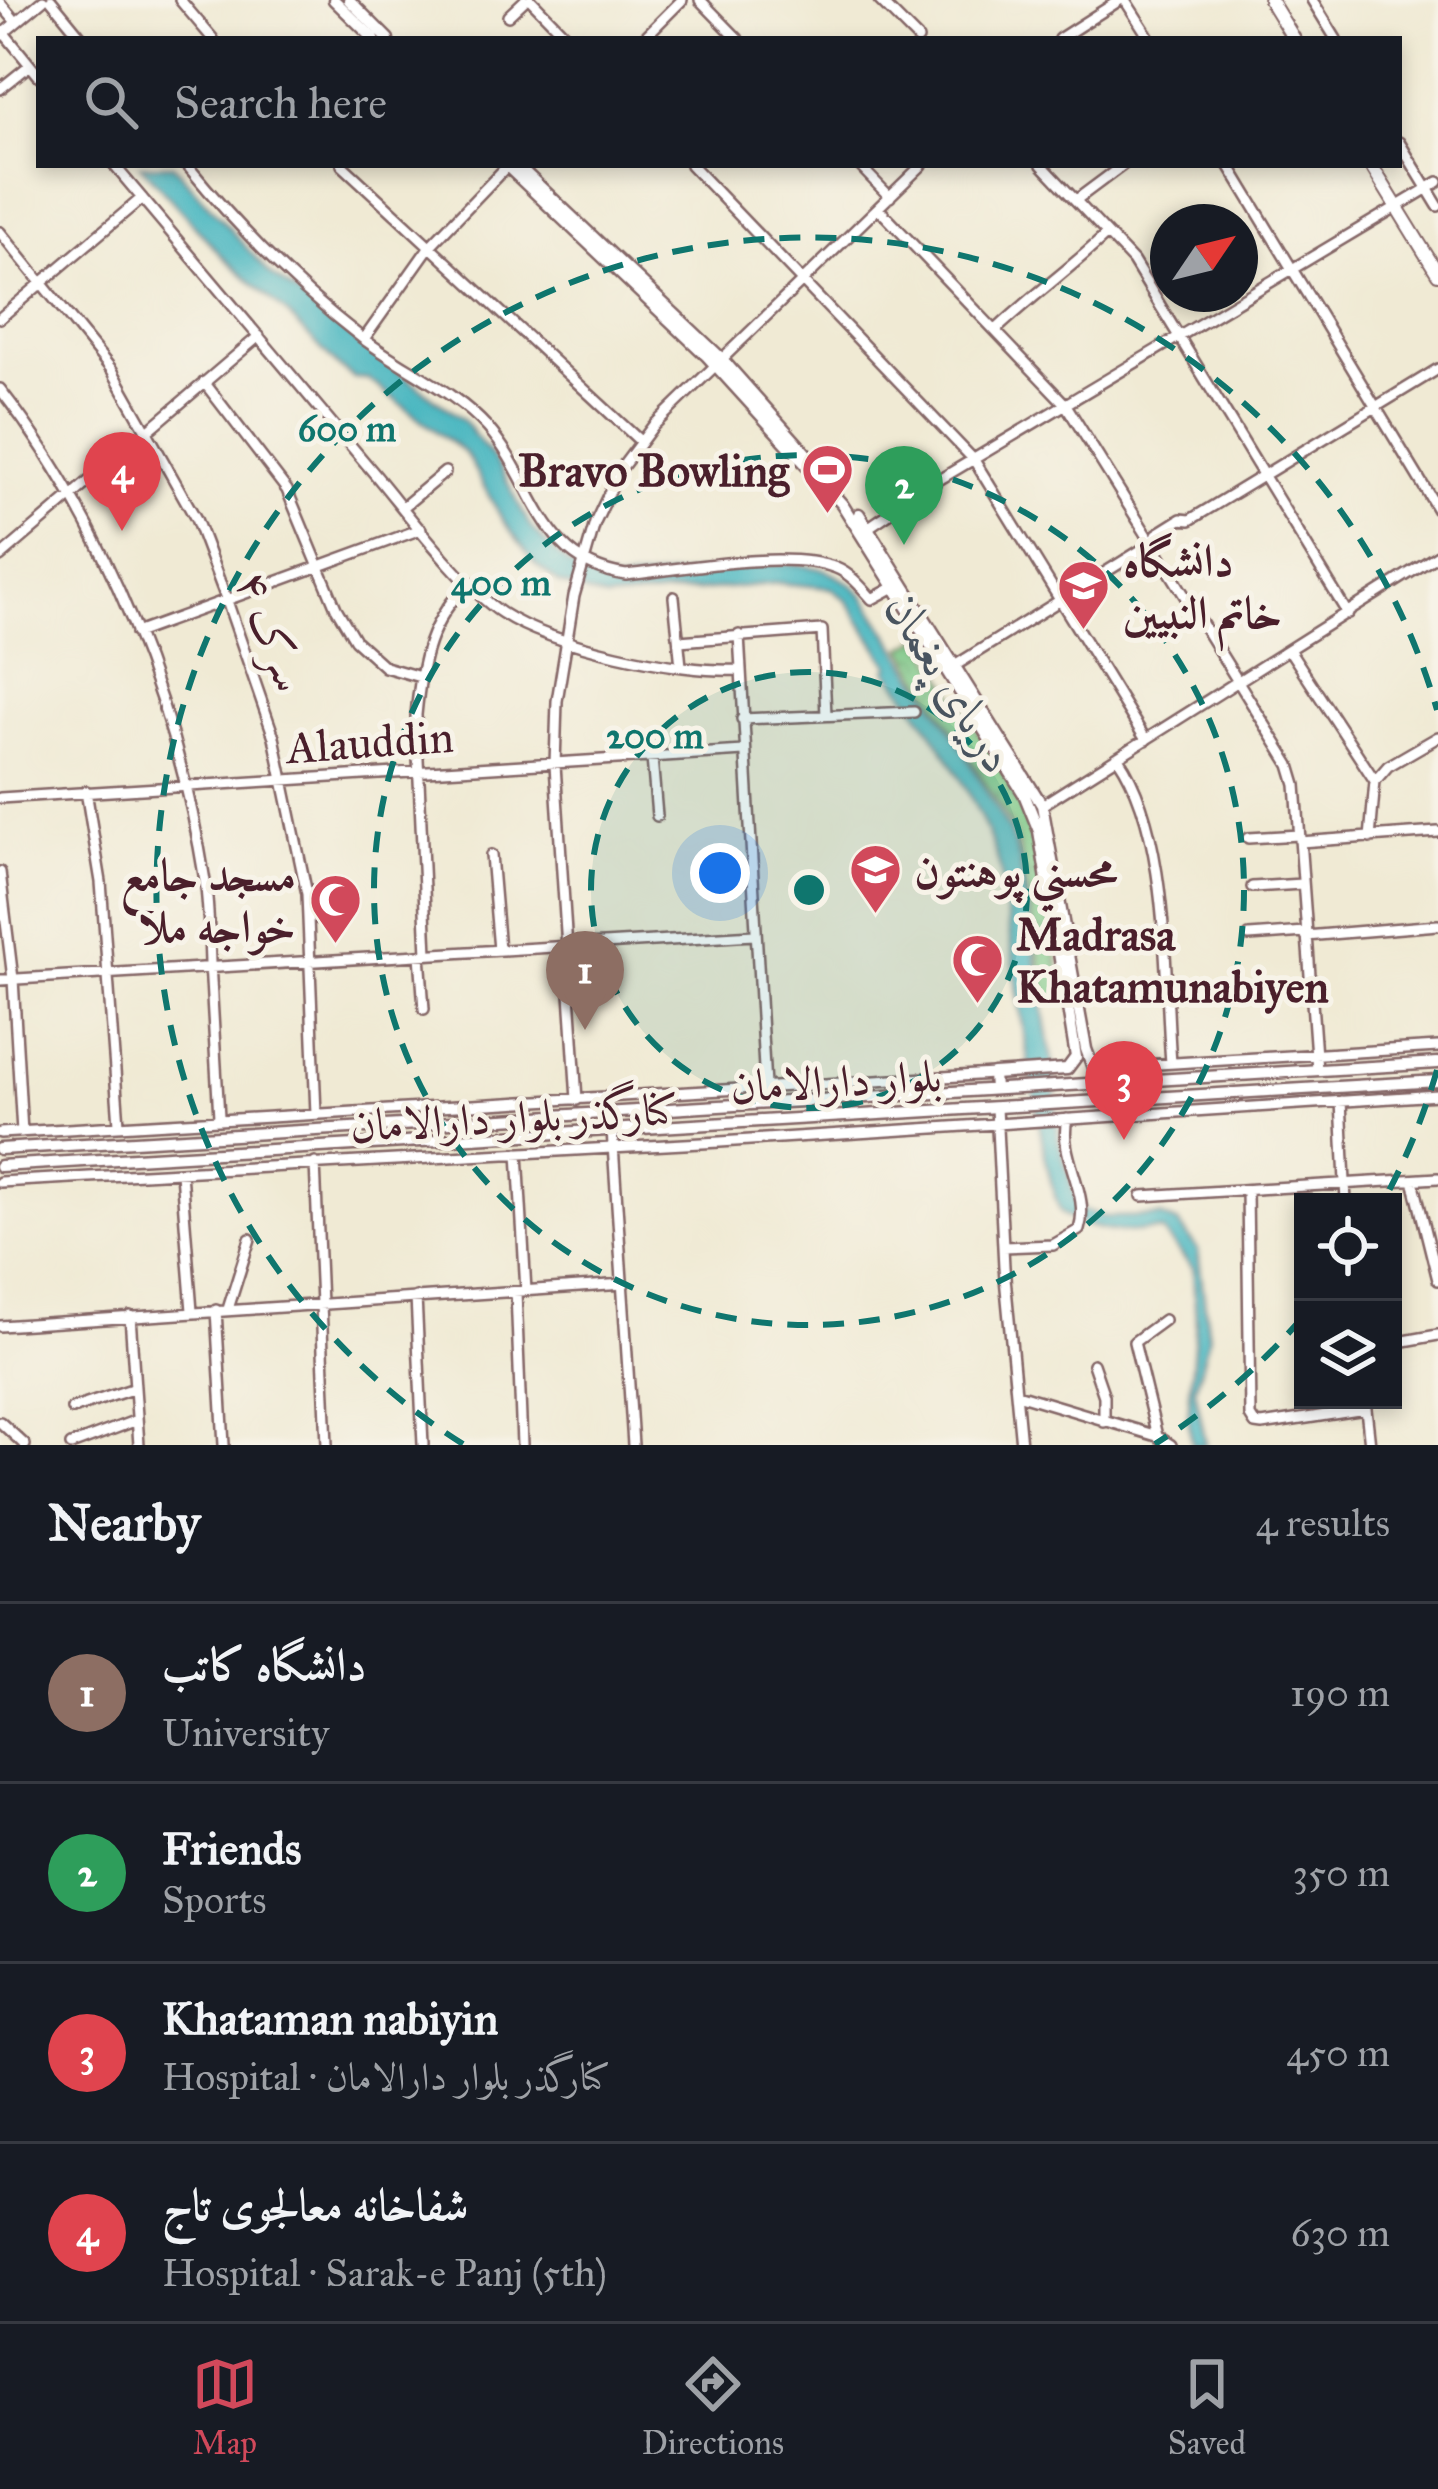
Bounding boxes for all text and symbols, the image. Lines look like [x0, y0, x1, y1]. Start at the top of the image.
search box [36, 36, 1402, 168]
icon: search [78, 69, 144, 135]
text: Search here [174, 75, 387, 130]
north arrow [1150, 204, 1258, 312]
text: 600 m [298, 407, 397, 451]
pin: 4 [83, 432, 161, 531]
sports icon: Bravo Bowling [800, 442, 856, 516]
place label: Bravo Bowling [518, 443, 790, 498]
pin: 2 [865, 446, 943, 545]
place label: دانشگاه خاتم النبیین [1123, 532, 1282, 652]
school or university icon: دانشگاه خاتم النبیین [1056, 558, 1112, 632]
text: 400 m [451, 561, 552, 605]
street label: سرک ۴ [222, 563, 319, 700]
water label: دریای پغمان [868, 582, 1029, 787]
street label: Alauddin [283, 709, 455, 775]
text: 200 m [606, 714, 705, 758]
school or university icon: محسني پوهنتون [847, 842, 903, 916]
your location [690, 843, 750, 903]
place label: محسني پوهنتون [914, 843, 1119, 913]
place label: مسجد جامع خواجه ملا [121, 847, 296, 956]
centre of rings [788, 869, 830, 911]
mosque icon: مسجد جامع خواجه ملا [307, 872, 363, 946]
place label: Madrasa Khatamunabiyen [1016, 907, 1329, 1014]
pin: 1 [546, 931, 624, 1030]
mosque icon: Madrasa Khatamunabiyen [949, 932, 1005, 1006]
pin: 3 [1085, 1041, 1163, 1140]
street label: بلوار دارالامان [729, 1048, 943, 1114]
street label: کنارگذر بلوار دارالامان [348, 1077, 680, 1153]
map controls [1294, 1193, 1402, 1409]
button: locate [1294, 1193, 1402, 1301]
button: layers [1294, 1301, 1402, 1409]
text: Nearby [48, 1492, 200, 1554]
text: 4 results [1256, 1499, 1390, 1547]
text: دانشگاه کاتب [162, 1637, 366, 1692]
text: 1 [79, 1669, 95, 1717]
text: 190 m [1290, 1669, 1390, 1717]
text: University [162, 1709, 329, 1757]
text: Friends [162, 1821, 301, 1876]
text: 2 [77, 1849, 97, 1897]
text: 350 m [1292, 1849, 1390, 1897]
text: Sports [162, 1876, 266, 1924]
text: Khataman nabiyin [162, 1991, 498, 2046]
text: 3 [79, 2029, 95, 2077]
text: 450 m [1286, 2029, 1390, 2077]
text: Hospital · کنارگذر بلوار دارالامان [162, 2053, 610, 2101]
text: شفاخانه معالجوی تاج [162, 2177, 469, 2232]
text: 4 [76, 2209, 98, 2257]
text: 630 m [1291, 2209, 1390, 2257]
text: Hospital · Sarak-e Panj (5th) [162, 2249, 607, 2297]
tab: Map [192, 2351, 258, 2463]
tab: Directions [642, 2351, 784, 2463]
tab: Saved [1168, 2351, 1246, 2463]

